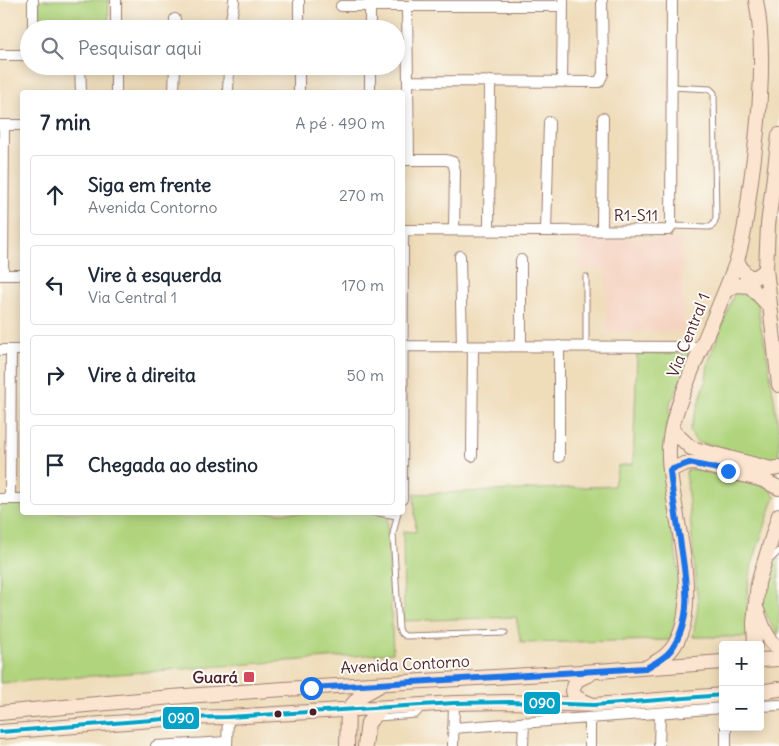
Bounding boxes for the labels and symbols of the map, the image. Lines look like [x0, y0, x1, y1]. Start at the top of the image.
street label: R1-S11 [614, 205, 658, 225]
street label: Via Central 1 [662, 290, 714, 380]
route end [717, 460, 740, 483]
street label: Avenida Contorno [340, 651, 470, 677]
place label: Guará [193, 667, 238, 687]
marker: Guará [242, 670, 256, 684]
route start [300, 677, 323, 700]
line badge: 090 [523, 691, 561, 715]
text: 090 [529, 694, 555, 712]
line badge: 090 [162, 706, 200, 730]
unlabelled marker [308, 707, 318, 717]
text: 090 [168, 709, 194, 727]
unlabelled marker [273, 709, 283, 719]

